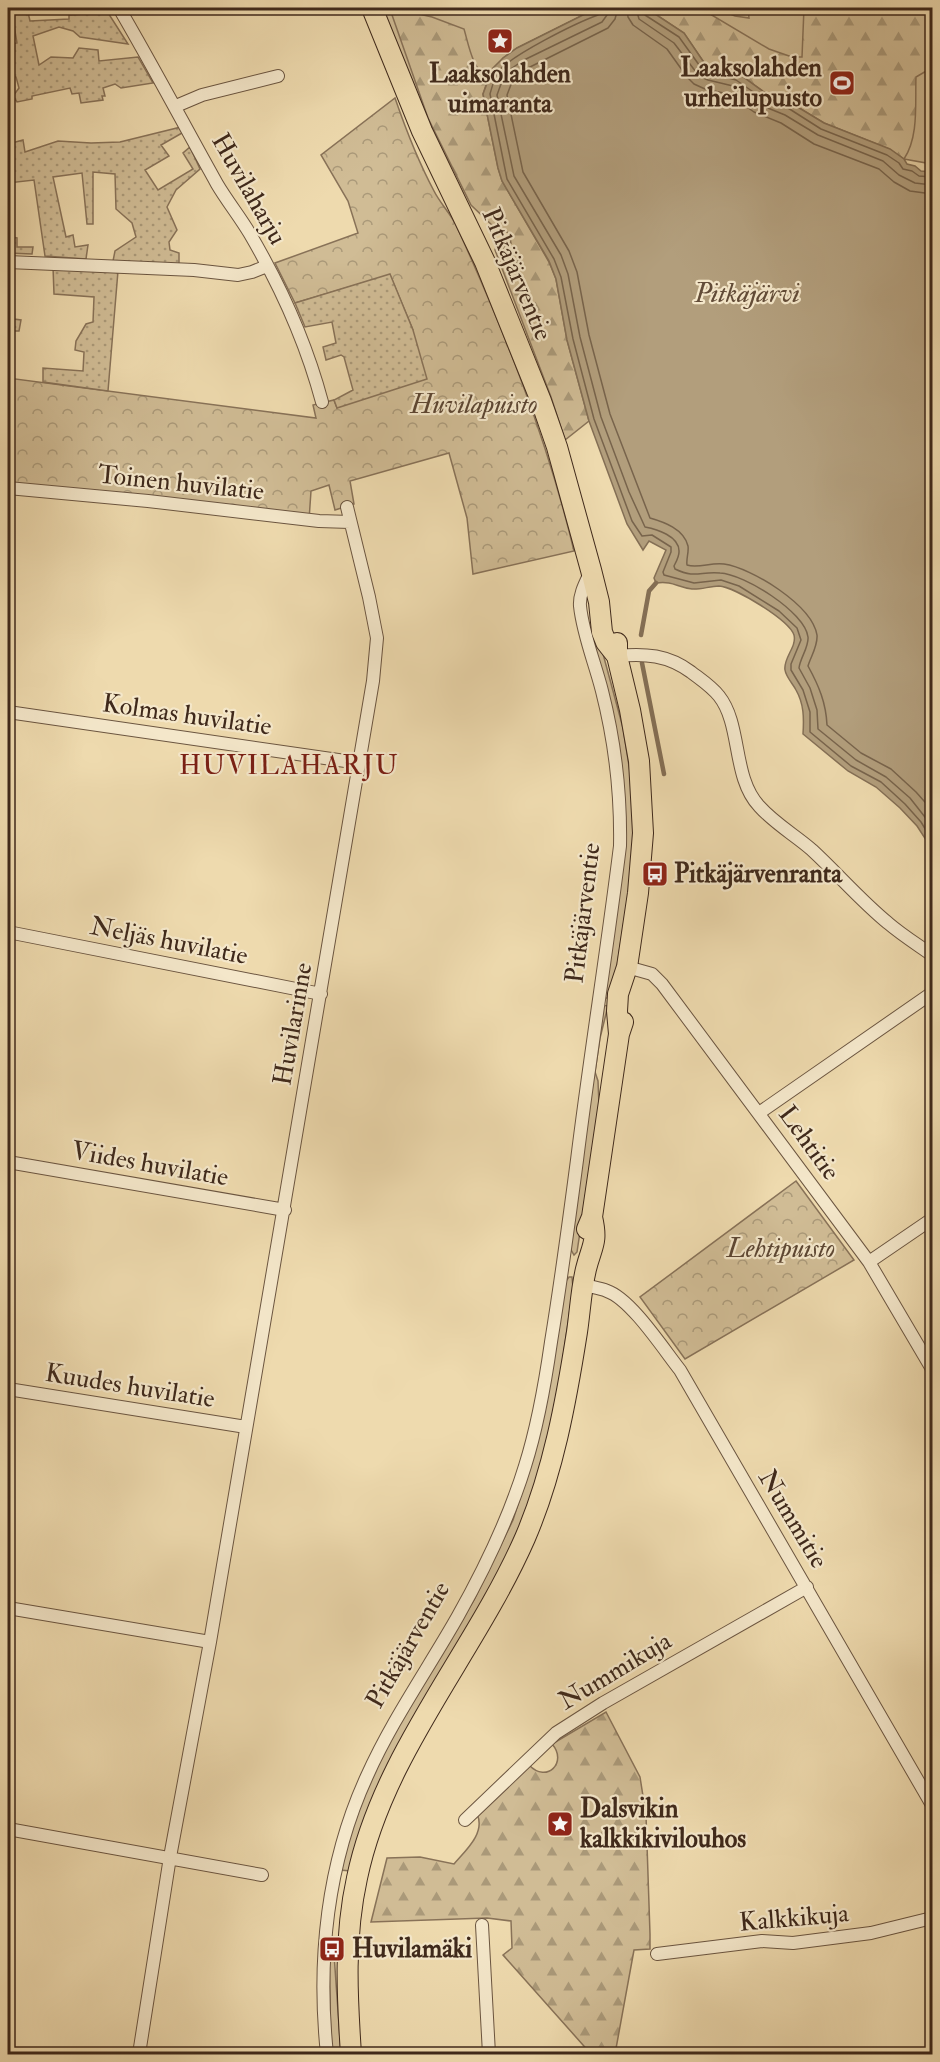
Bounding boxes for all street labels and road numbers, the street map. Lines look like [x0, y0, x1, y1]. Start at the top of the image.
street label: Huvilaharju [204, 128, 294, 250]
street label: Pitkäjärventie [475, 203, 559, 345]
street label: Toinen huvilatie [96, 458, 266, 508]
street label: Kolmas huvilatie [100, 687, 274, 743]
street label: Pitkäjärventie [559, 841, 607, 985]
street label: Neljäs huvilatie [87, 910, 251, 972]
street label: Huvilarinne [266, 960, 320, 1088]
street label: Lehtitie [771, 1099, 847, 1187]
street label: Viides huvilatie [69, 1134, 231, 1194]
street label: Kuudes huvilatie [43, 1357, 217, 1415]
street label: Nummitie [751, 1464, 835, 1574]
street label: Pitkäjärventie [359, 1576, 457, 1714]
street label: Nummikuja [553, 1625, 677, 1717]
street label: Kalkkikuja [738, 1897, 850, 1939]

